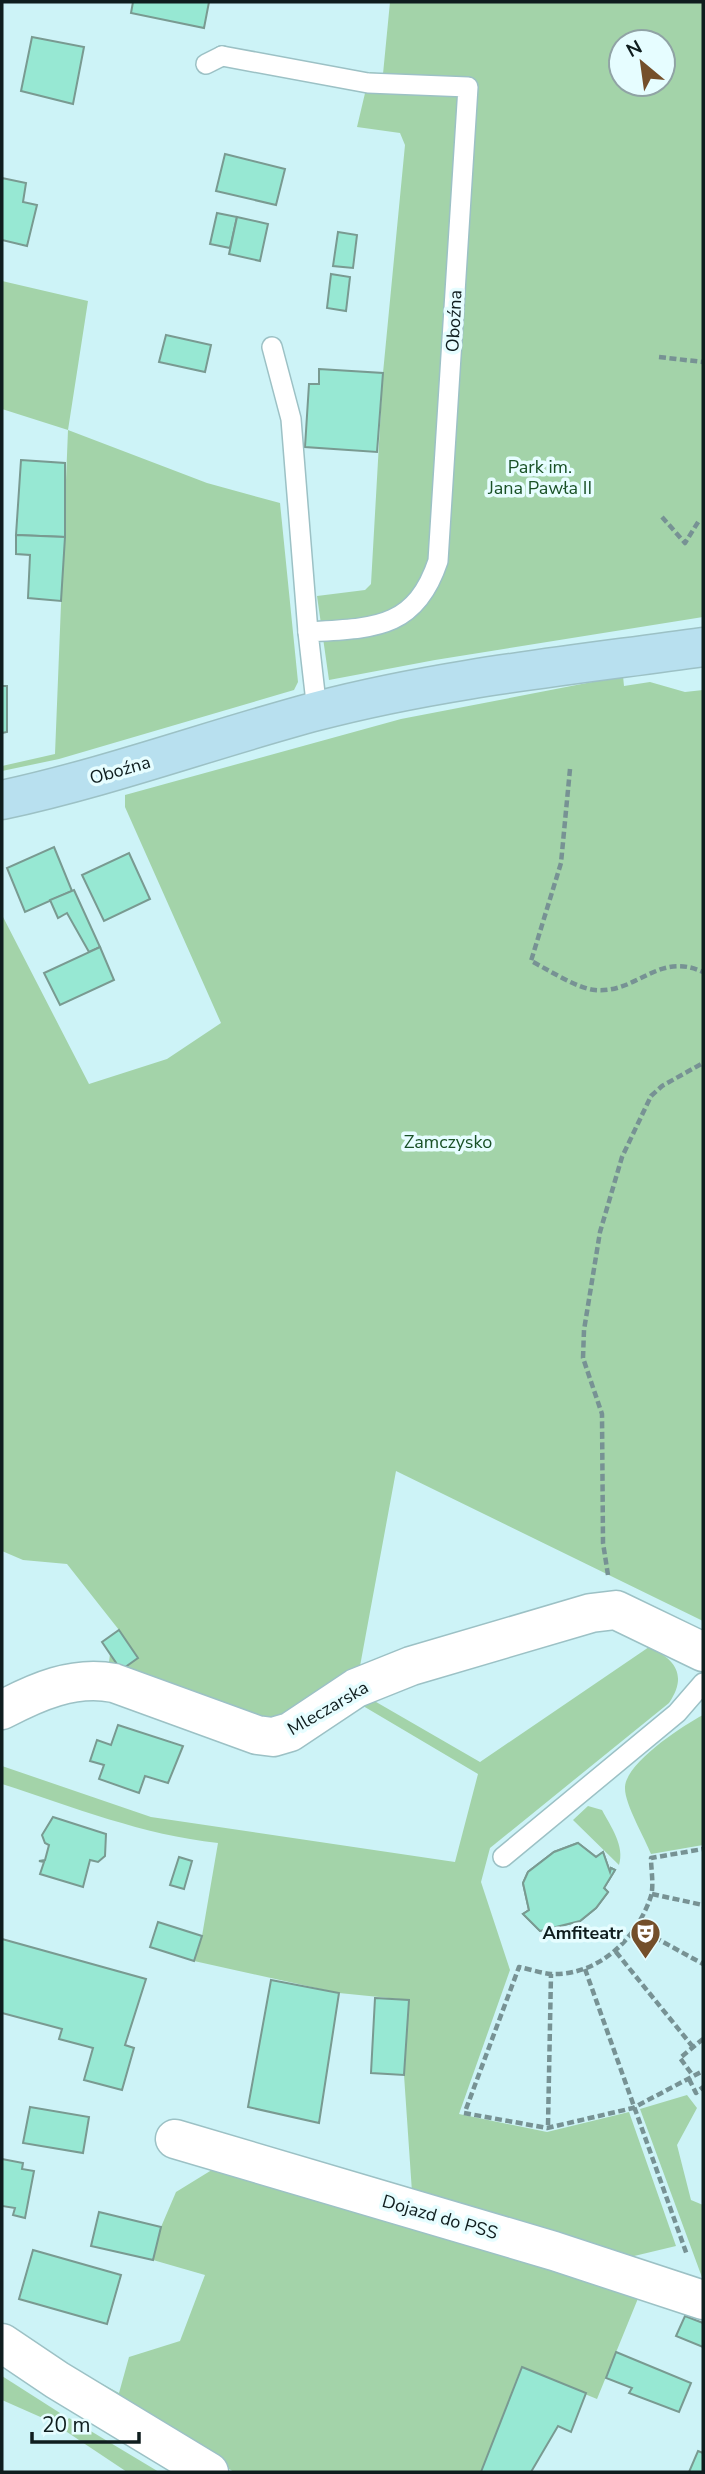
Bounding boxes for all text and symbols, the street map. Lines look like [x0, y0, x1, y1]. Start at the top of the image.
north arrow [607, 28, 677, 98]
text: N [622, 34, 647, 64]
street label: Oboźna [440, 289, 468, 353]
park label: Park im. Jana Pawła II [487, 455, 592, 500]
street label: Oboźna [87, 750, 153, 790]
park label: Zamczysko [404, 1130, 492, 1154]
street label: Mleczarska [283, 1675, 373, 1741]
theatre icon: Amfiteatr [629, 1916, 663, 1960]
place label: Amfiteatr [542, 1921, 623, 1945]
street label: Dojazd do PSS [379, 2189, 501, 2245]
scale bar [32, 2400, 138, 2444]
text: 20 m [42, 2411, 91, 2439]

